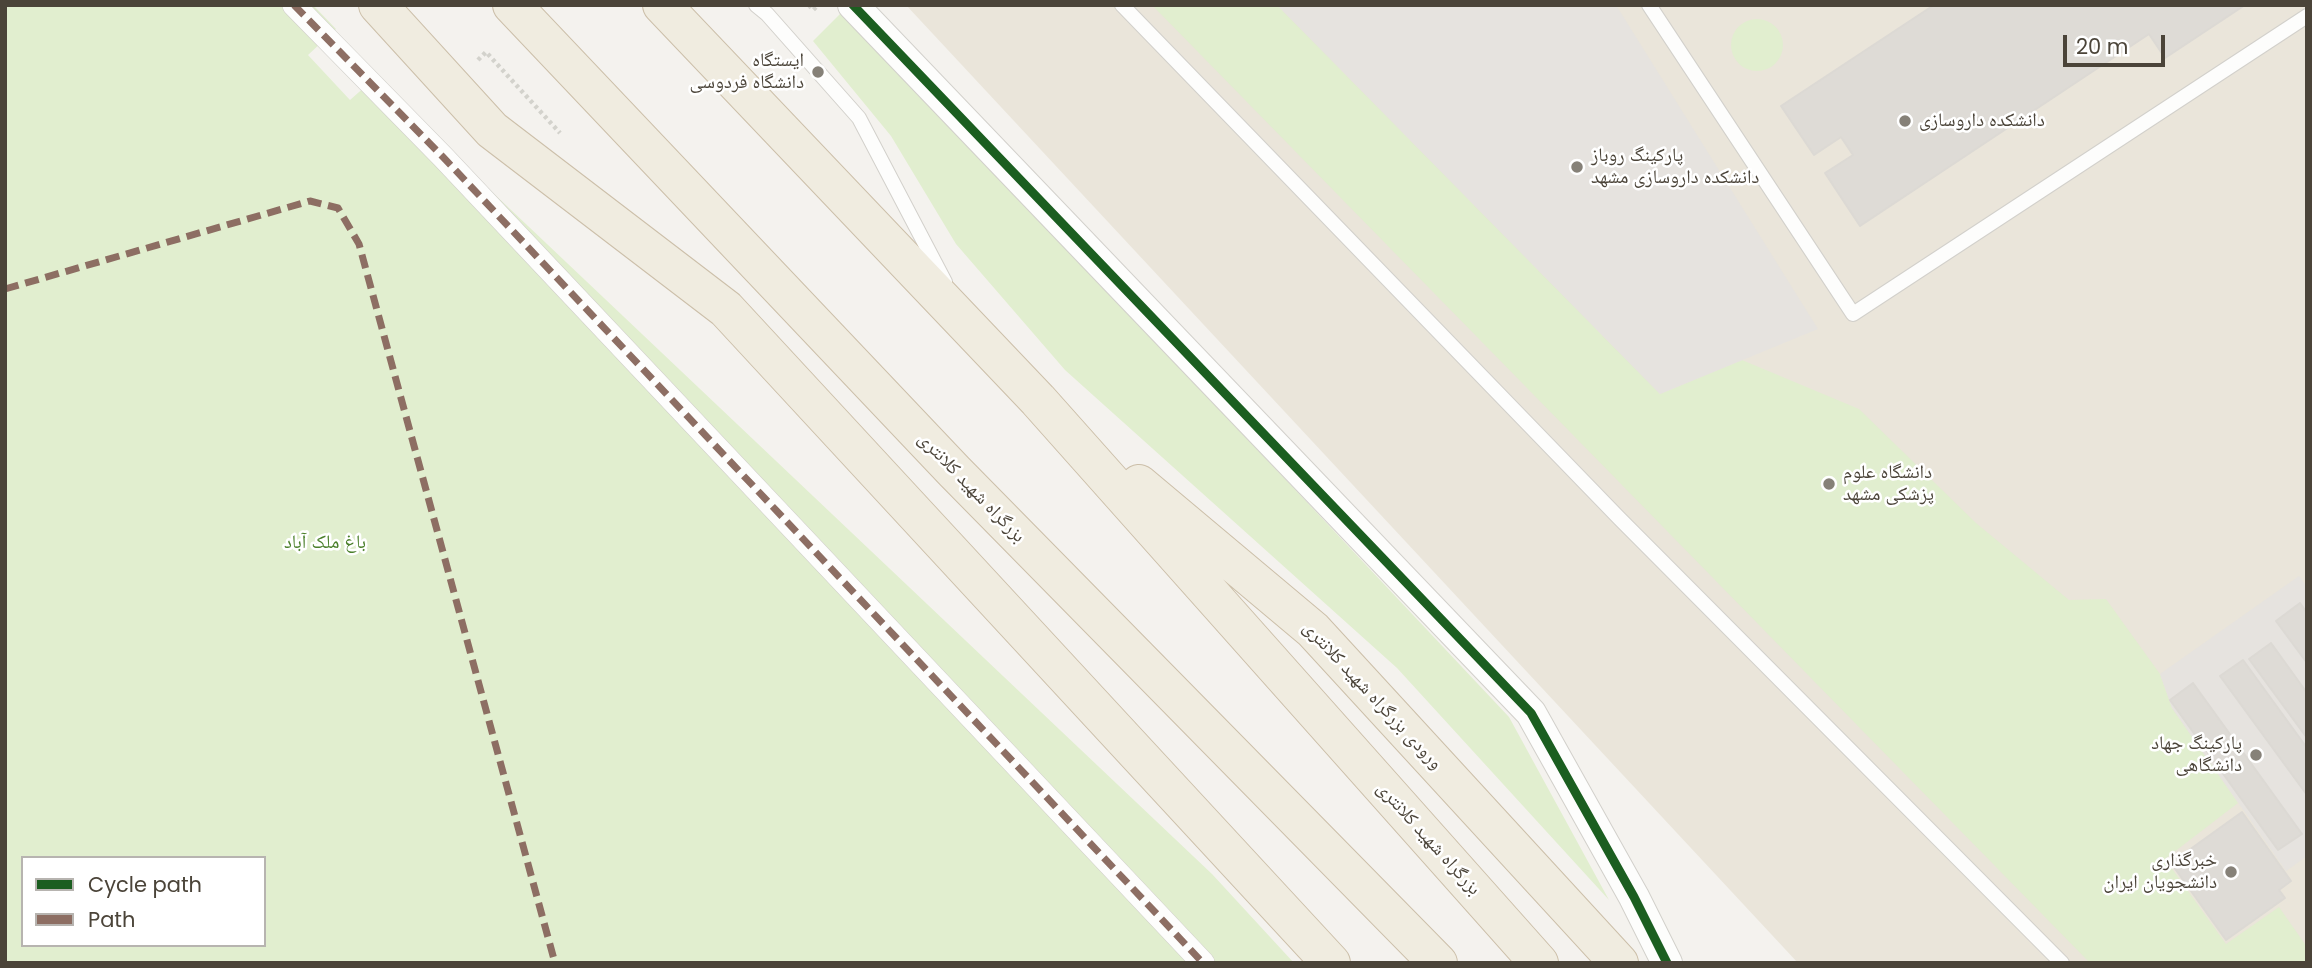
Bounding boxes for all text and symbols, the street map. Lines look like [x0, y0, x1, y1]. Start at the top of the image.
scale bar [2067, 21, 2168, 65]
text: 20 m [2076, 32, 2129, 61]
place label: ایستگاه دانشگاه فردوسی [689, 50, 804, 94]
marker: ایستگاه دانشگاه فردوسی [810, 64, 826, 80]
place label: دانشکده داروسازی [1919, 110, 2045, 132]
marker: دانشکده داروسازی [1897, 113, 1913, 129]
place label: پارکینگ روباز دانشکده داروسازی مشهد [1591, 145, 1759, 189]
marker: پارکینگ روباز دانشکده داروسازی مشهد [1569, 159, 1585, 175]
street label: بزرگراه شهید کلانتری [913, 428, 1029, 548]
place label: دانشگاه علوم پزشکی مشهد [1843, 462, 1934, 506]
marker: دانشگاه علوم پزشکی مشهد [1821, 476, 1837, 492]
park label: باغ ملک آباد [284, 532, 366, 554]
street label: ورودی بزرگراه شهید کلانتری [1297, 617, 1447, 775]
place label: پارکینگ جهاد دانشگاهی [2151, 733, 2242, 777]
marker: پارکینگ جهاد دانشگاهی [2248, 747, 2264, 763]
street label: بزرگراه شهید کلانتری [1371, 778, 1485, 900]
place label: خبرگذاری دانشجویان ایران [2103, 850, 2217, 894]
legend [21, 856, 266, 947]
marker: خبرگذاری دانشجویان ایران [2223, 864, 2239, 880]
text: Cycle path [88, 870, 202, 899]
text: Path [88, 905, 135, 934]

